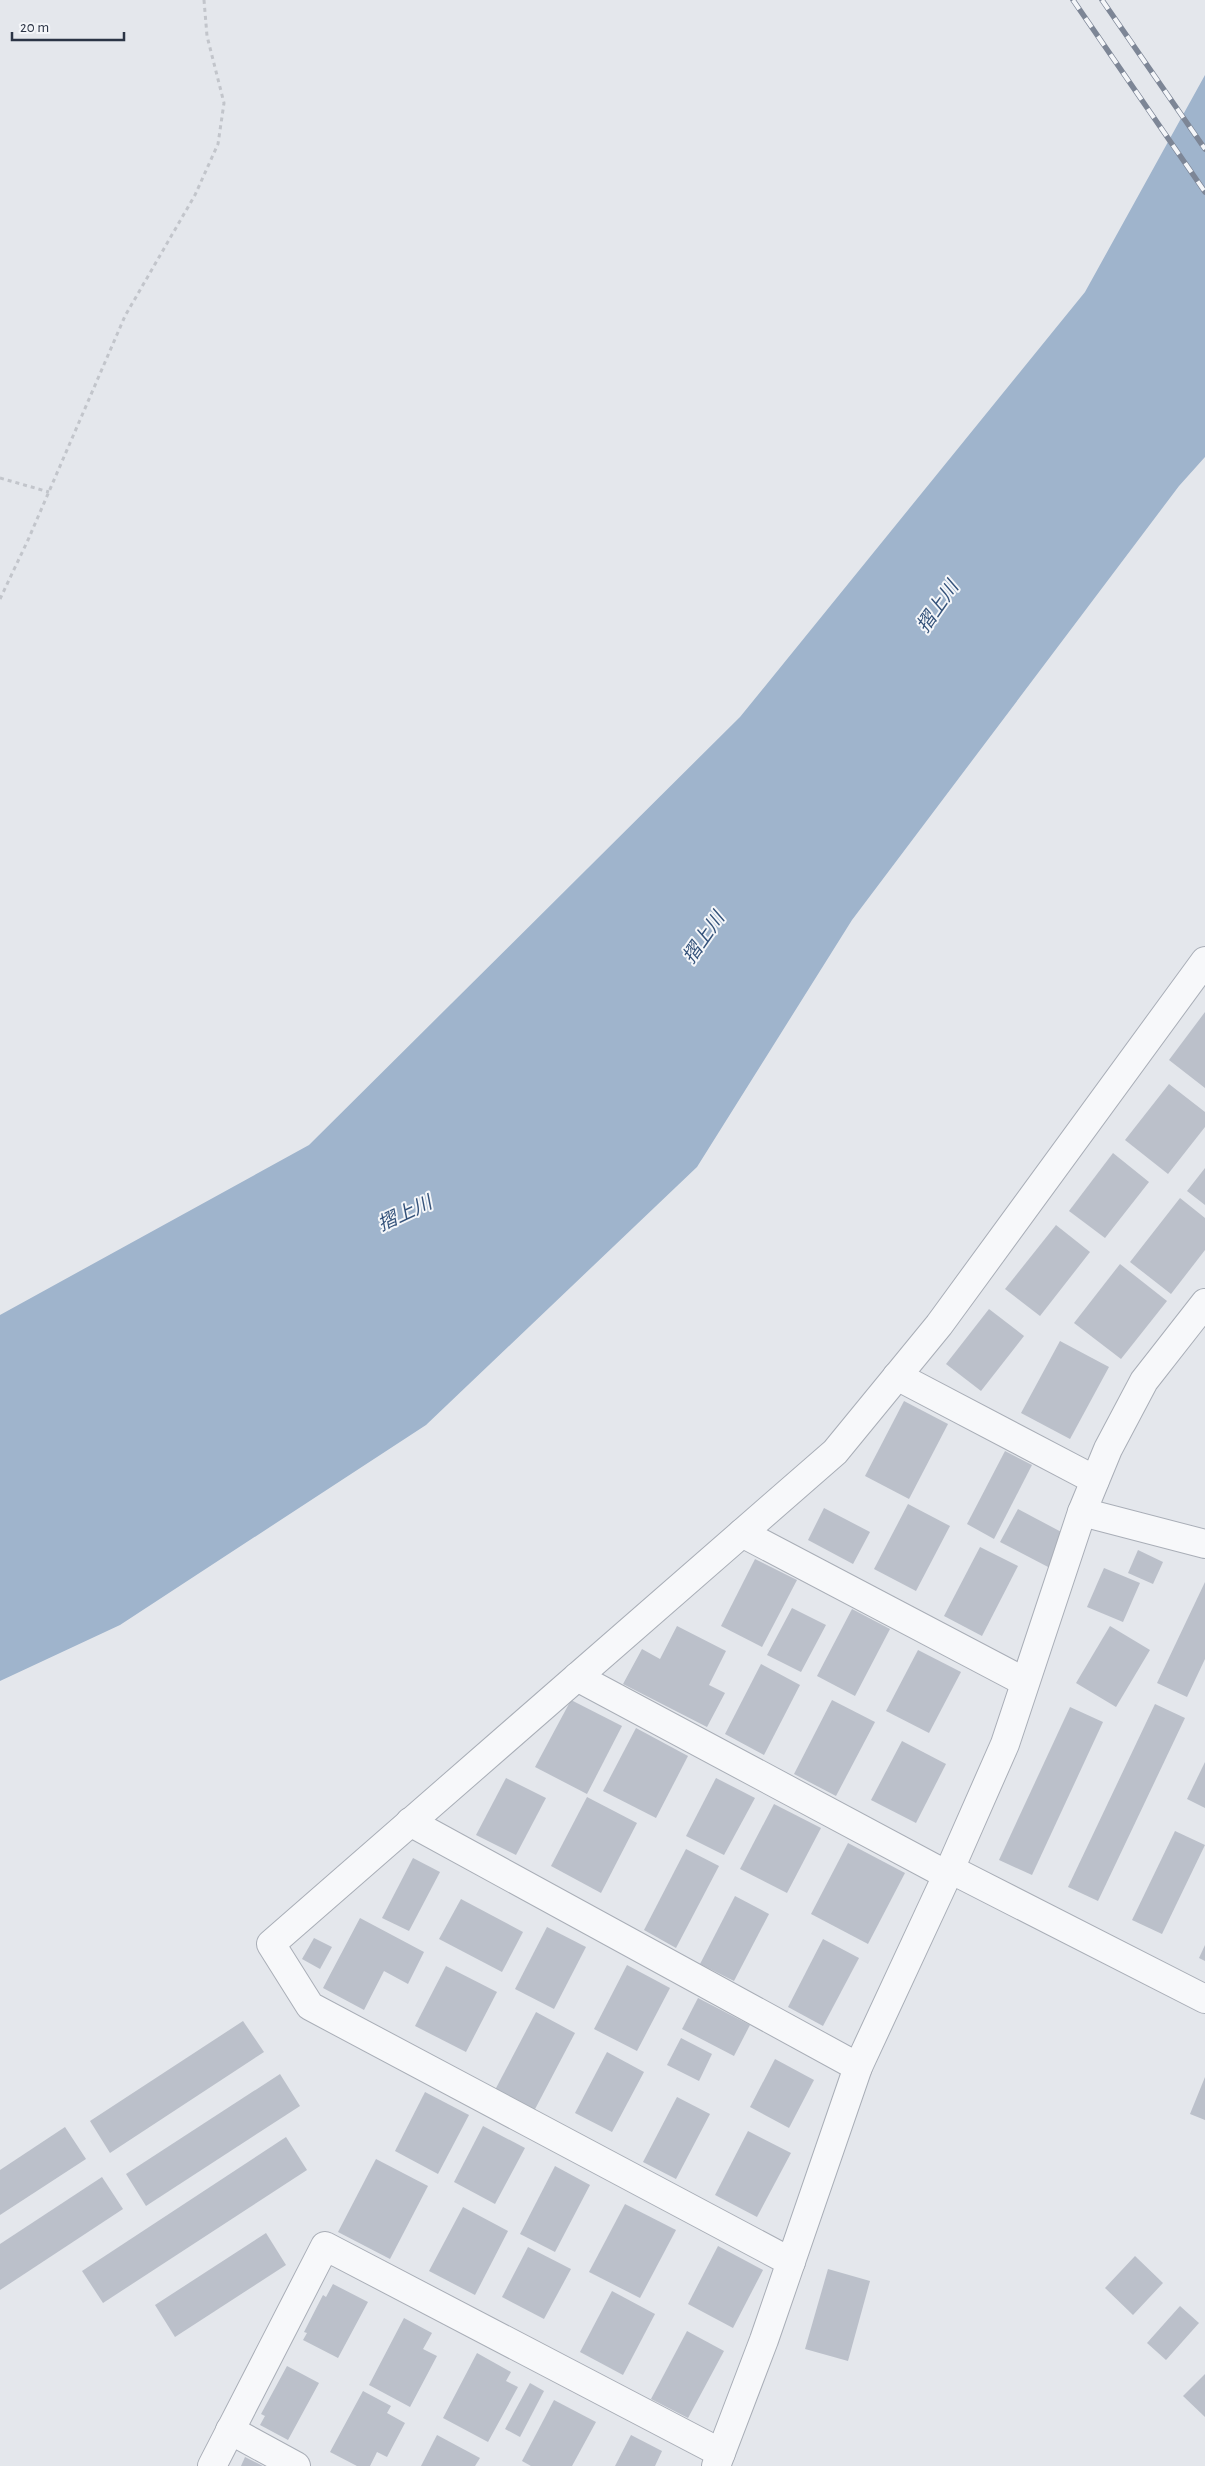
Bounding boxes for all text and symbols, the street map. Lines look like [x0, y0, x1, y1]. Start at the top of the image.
scale bar [12, 10, 125, 42]
text: 20 m [20, 20, 49, 35]
water label: 摺上川 [913, 576, 963, 636]
water label: 摺上川 [679, 907, 729, 967]
water label: 摺上川 [375, 1192, 437, 1235]

